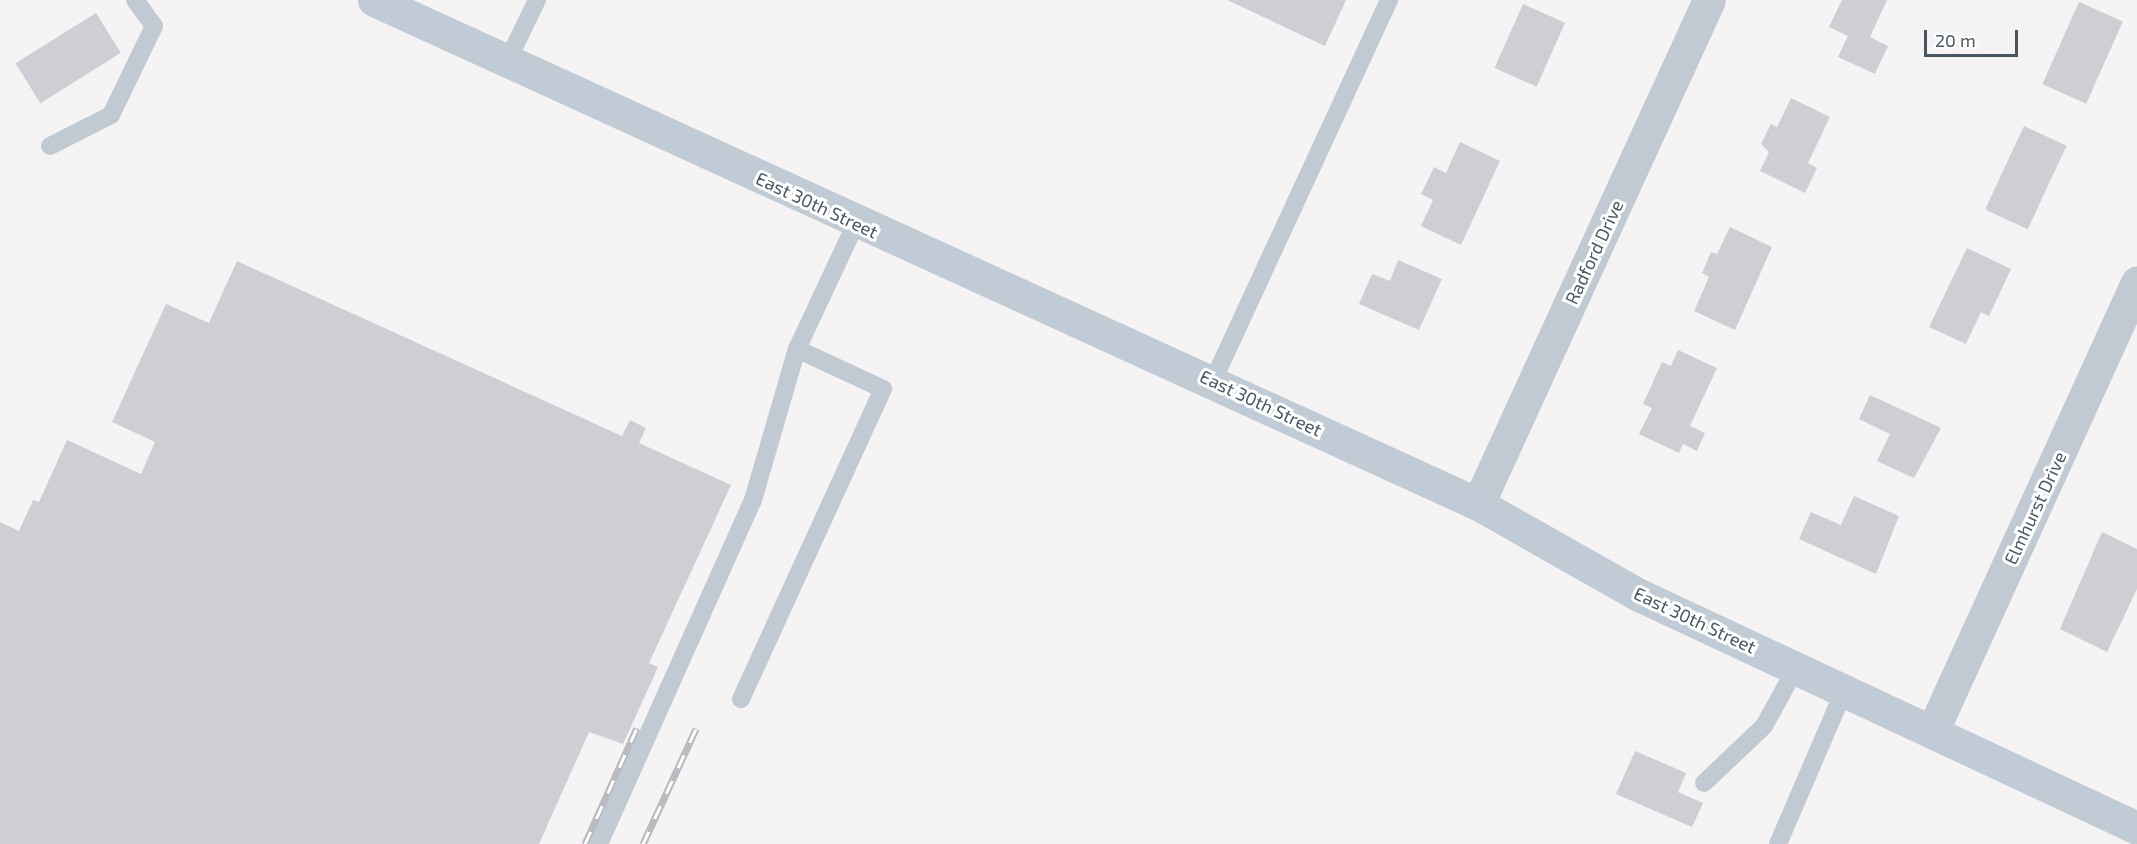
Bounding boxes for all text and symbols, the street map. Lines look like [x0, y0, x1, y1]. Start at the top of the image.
scale bar [1927, 18, 2022, 56]
text: 20 m [1935, 29, 1976, 51]
street label: East 30th Street [753, 167, 881, 243]
street label: Radford Drive [1560, 197, 1628, 307]
street label: East 30th Street [1197, 365, 1325, 441]
street label: Elmhurst Drive [1999, 448, 2071, 568]
street label: East 30th Street [1631, 582, 1759, 658]

